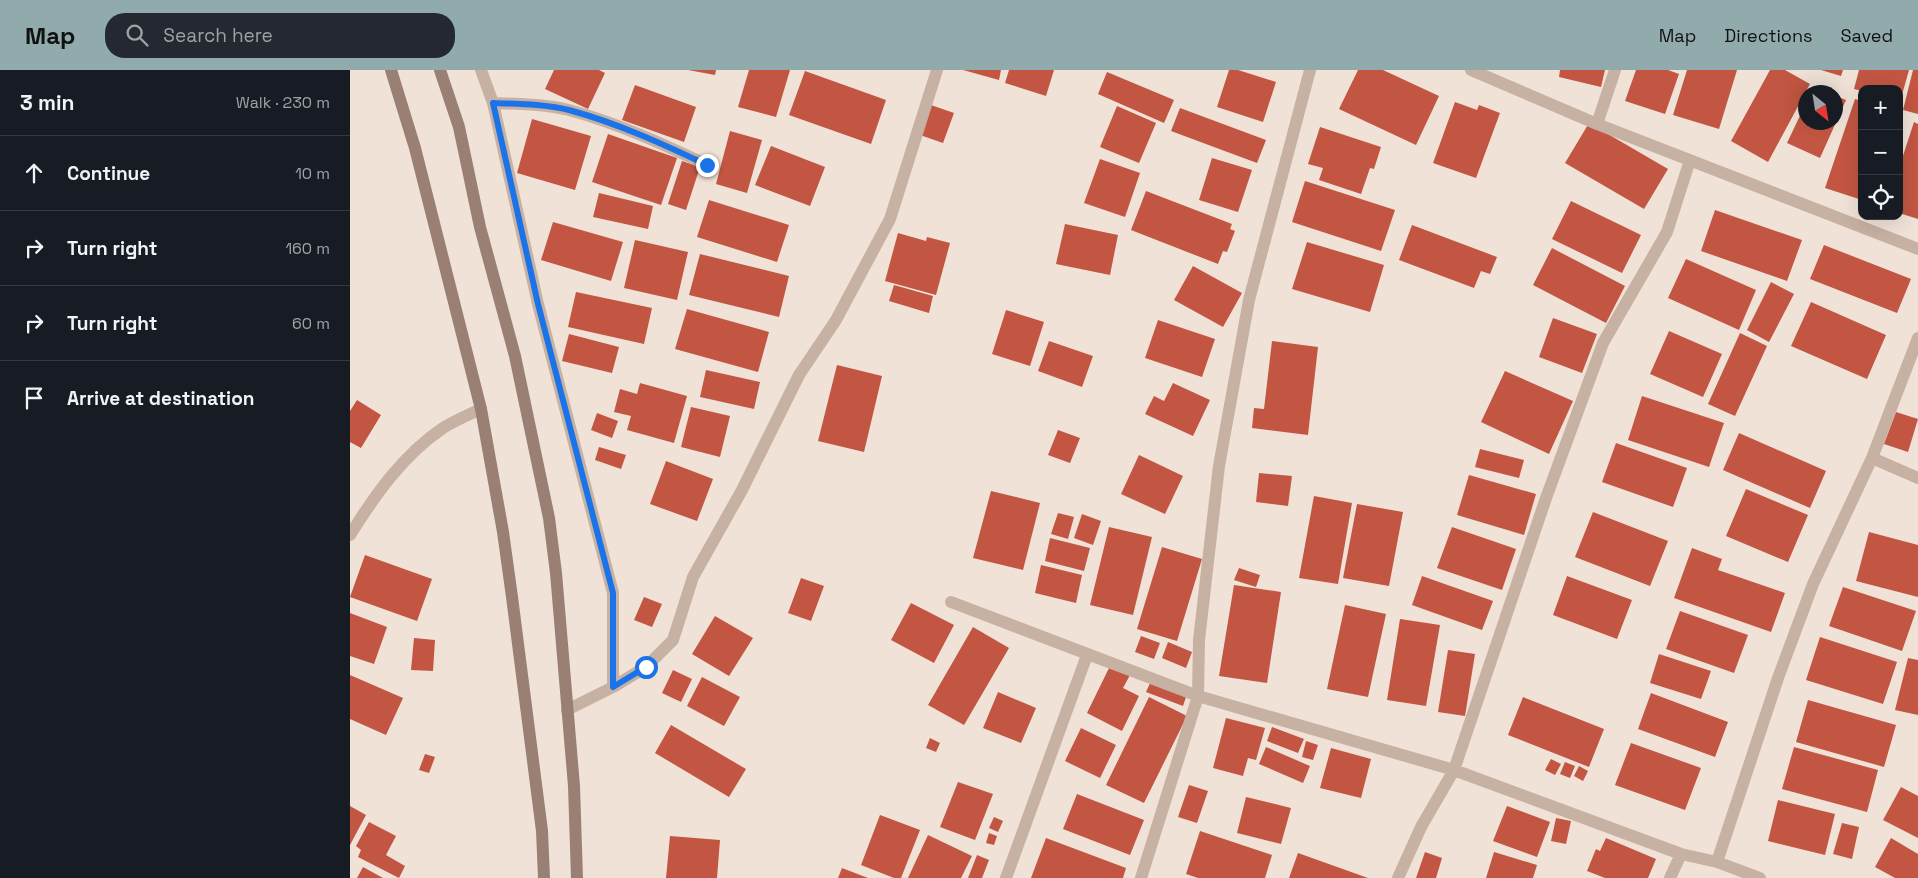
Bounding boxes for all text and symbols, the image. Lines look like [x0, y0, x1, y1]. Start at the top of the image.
search box [105, 13, 455, 58]
text: Map [25, 20, 75, 51]
icon: search [123, 21, 151, 49]
text: Search here [163, 23, 273, 48]
text: Map [1659, 24, 1696, 47]
text: Directions [1724, 24, 1813, 47]
text: Saved [1841, 24, 1893, 47]
north arrow [1798, 85, 1843, 130]
map controls [1858, 85, 1903, 220]
button: + [1858, 85, 1903, 130]
text: 3 min [20, 89, 75, 116]
text: Walk · 230 m [236, 92, 330, 113]
button: − [1858, 130, 1903, 175]
route end [696, 154, 719, 177]
icon: ahead [20, 159, 48, 187]
text: Continue [67, 161, 150, 186]
text: 10 m [295, 163, 330, 184]
button: locate [1858, 175, 1903, 220]
icon: right [20, 234, 48, 262]
text: Turn right [67, 236, 157, 261]
text: 160 m [285, 238, 330, 259]
icon: right [20, 309, 48, 337]
text: Turn right [67, 311, 157, 336]
text: 60 m [292, 313, 330, 334]
icon: arrive [20, 384, 48, 412]
text: Arrive at destination [67, 386, 255, 411]
route start [635, 656, 658, 679]

